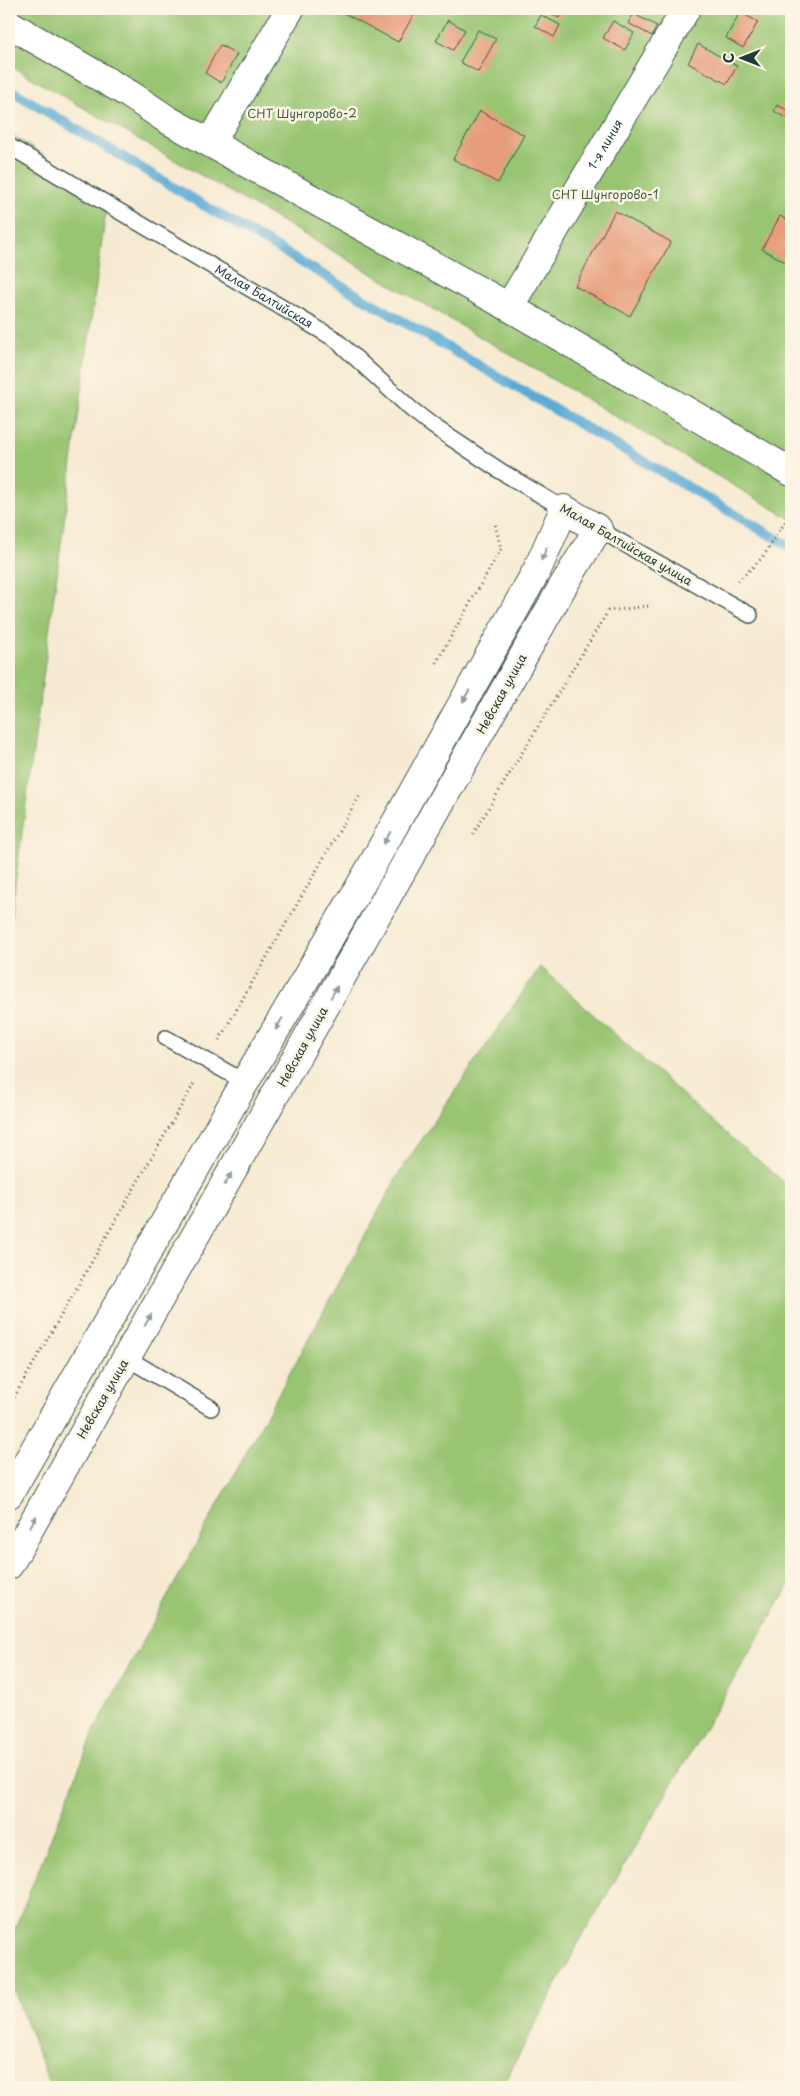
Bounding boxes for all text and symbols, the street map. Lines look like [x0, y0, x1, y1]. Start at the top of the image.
north arrow [718, 32, 768, 82]
text: С [718, 53, 739, 63]
park label: СНТ Шунгорово-2 [247, 104, 357, 122]
street label: 1-я линия [583, 115, 627, 173]
park label: СНТ Шунгорово-1 [552, 185, 658, 203]
street label: Малая Балтийская [212, 260, 317, 332]
street label: Малая Балтийская улица [557, 499, 697, 590]
one-way arrow [540, 547, 548, 561]
street label: Невская улица [472, 650, 531, 737]
one-way arrow [462, 689, 470, 704]
one-way arrow [383, 831, 391, 846]
one-way arrow [330, 984, 338, 999]
street label: Невская улица [273, 1003, 332, 1090]
one-way arrow [275, 1017, 283, 1032]
one-way arrow [224, 1171, 232, 1186]
one-way arrow [144, 1313, 152, 1328]
street label: Невская улица [72, 1355, 132, 1442]
one-way arrow [29, 1515, 37, 1530]

